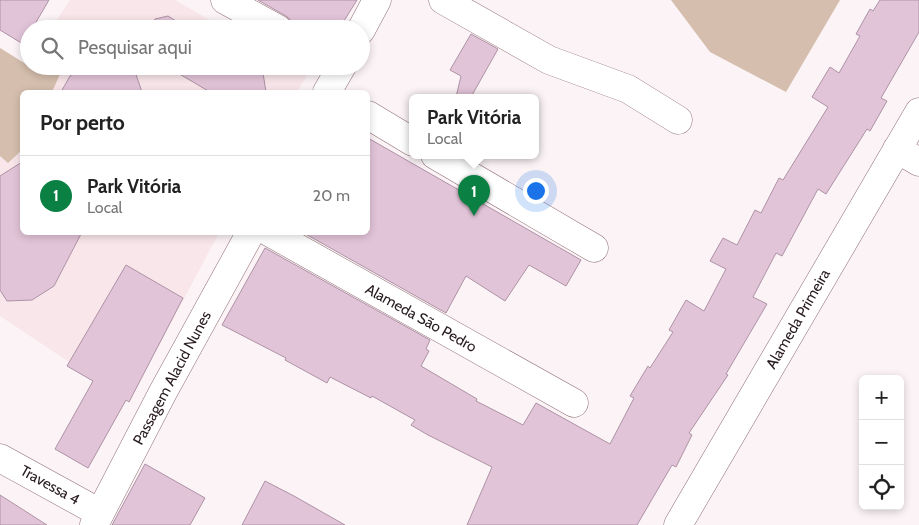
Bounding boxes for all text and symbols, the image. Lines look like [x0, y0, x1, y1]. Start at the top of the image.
search box [20, 20, 370, 75]
icon: search [38, 34, 66, 62]
text: Pesquisar aqui [78, 36, 192, 59]
popup [409, 94, 539, 159]
text: Park Vitória [427, 106, 521, 129]
text: Por perto [40, 110, 125, 135]
text: Local [427, 129, 462, 148]
text: Park Vitória [87, 175, 181, 198]
pin: 1 [458, 175, 490, 216]
your location [523, 178, 549, 204]
text: 1 [53, 186, 59, 205]
text: 20 m [313, 186, 350, 205]
text: Local [87, 198, 122, 217]
street label: Alameda Primeira [762, 265, 834, 372]
street label: Alameda São Pedro [362, 280, 480, 356]
street label: Passagem Alacid Nunes [129, 308, 215, 448]
map controls [859, 375, 904, 510]
button: + [859, 375, 904, 420]
button: − [859, 420, 904, 465]
street label: Travessa 4 [17, 461, 83, 509]
button: locate [859, 465, 904, 510]

